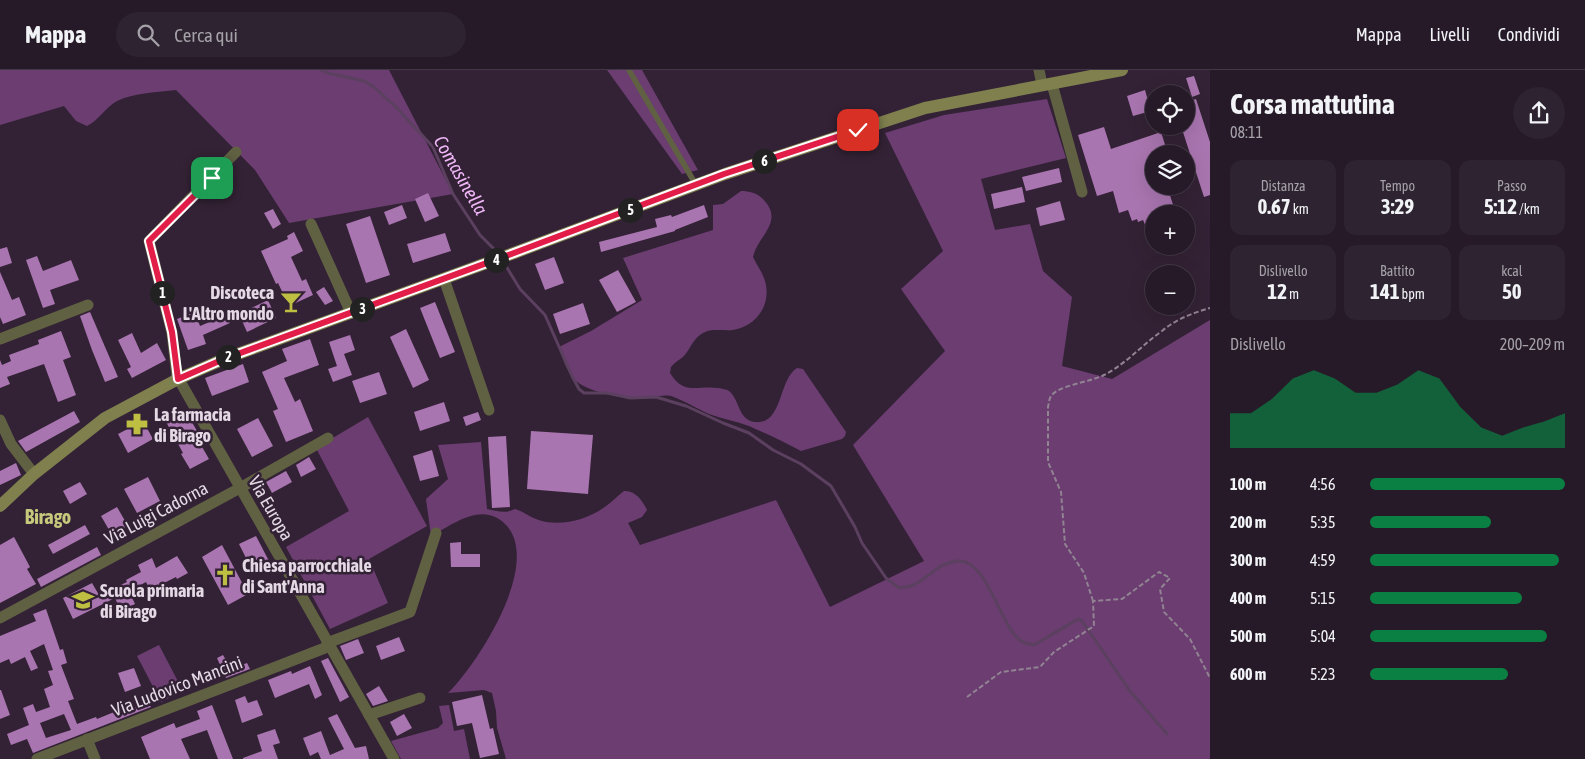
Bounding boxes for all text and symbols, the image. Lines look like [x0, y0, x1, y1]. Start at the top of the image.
search box [116, 12, 466, 57]
text: Mappa [25, 21, 86, 48]
icon: search [134, 21, 162, 49]
text: Cerca qui [174, 24, 238, 46]
text: Mappa [1356, 24, 1402, 45]
text: Livelli [1430, 24, 1470, 45]
text: Condividi [1498, 24, 1560, 45]
map controls [1145, 85, 1195, 315]
button: locate [1145, 85, 1195, 135]
button: share [1513, 87, 1565, 139]
text: Corsa mattutina [1230, 88, 1395, 120]
pin [837, 109, 879, 151]
icon: check [844, 116, 872, 144]
text: 08:11 [1230, 123, 1263, 141]
water label: Comasinella [430, 132, 492, 219]
button: layers [1145, 145, 1195, 195]
pin: 6 [752, 148, 776, 174]
text: 6 [761, 153, 768, 169]
pin [191, 157, 233, 199]
icon: arrive [198, 164, 226, 192]
text: Distanza [1261, 178, 1306, 194]
text: Tempo [1380, 178, 1415, 194]
text: Passo [1497, 178, 1527, 194]
text: 0.67 [1257, 194, 1291, 218]
text: 3:29 [1381, 194, 1414, 218]
text: 5:12 [1484, 194, 1517, 218]
pin: 5 [618, 198, 642, 222]
text: km [1291, 201, 1309, 217]
text: /km [1517, 201, 1540, 217]
text: 5 [627, 202, 634, 218]
button: + [1145, 205, 1195, 255]
pin: 4 [484, 248, 508, 272]
text: 4 [493, 252, 500, 268]
text: Dislivello [1259, 263, 1308, 279]
text: Battito [1380, 263, 1415, 279]
text: kcal [1501, 263, 1522, 279]
button: − [1145, 265, 1195, 315]
text: 12 [1267, 279, 1287, 303]
text: 141 [1370, 279, 1400, 303]
text: 50 [1502, 279, 1522, 303]
pin: 1 [150, 280, 174, 306]
place label: Discoteca L'Altro mondo [183, 282, 274, 324]
text: 1 [159, 285, 166, 301]
text: m [1287, 286, 1299, 302]
text: bpm [1400, 286, 1425, 302]
bar icon: Discoteca L'Altro mondo [278, 289, 304, 315]
pin: 3 [350, 296, 374, 322]
text: 3 [359, 301, 366, 317]
text: Dislivello [1230, 335, 1286, 353]
text: 200–209 m [1500, 335, 1565, 353]
pin: 2 [216, 344, 240, 370]
text: 2 [225, 349, 232, 365]
place label: La farmacia di Birago [154, 404, 231, 446]
pharmacy icon: La farmacia di Birago [124, 411, 150, 437]
street label: Via Europa [244, 472, 298, 544]
text: 100 m [1230, 475, 1266, 493]
text: 4:56 [1310, 475, 1335, 493]
street label: Via Luigi Cadorna [101, 477, 211, 549]
district label: Birago [25, 505, 71, 528]
text: 200 m [1230, 513, 1266, 531]
text: 5:35 [1310, 513, 1335, 531]
text: 300 m [1230, 551, 1266, 569]
text: 4:59 [1310, 551, 1335, 569]
place label: Chiesa parrocchiale di Sant'Anna [242, 555, 372, 597]
church icon: Chiesa parrocchiale di Sant'Anna [212, 562, 238, 588]
place label: Scuola primaria di Birago [100, 580, 204, 622]
school or university icon: Scuola primaria di Birago [70, 587, 96, 613]
text: 400 m [1230, 589, 1266, 607]
text: 5:15 [1310, 589, 1335, 607]
text: 500 m [1230, 627, 1266, 645]
text: 5:04 [1310, 627, 1336, 645]
street label: Via Ludovico Mancini [109, 651, 245, 721]
text: 600 m [1230, 665, 1266, 683]
text: 5:23 [1310, 665, 1335, 683]

